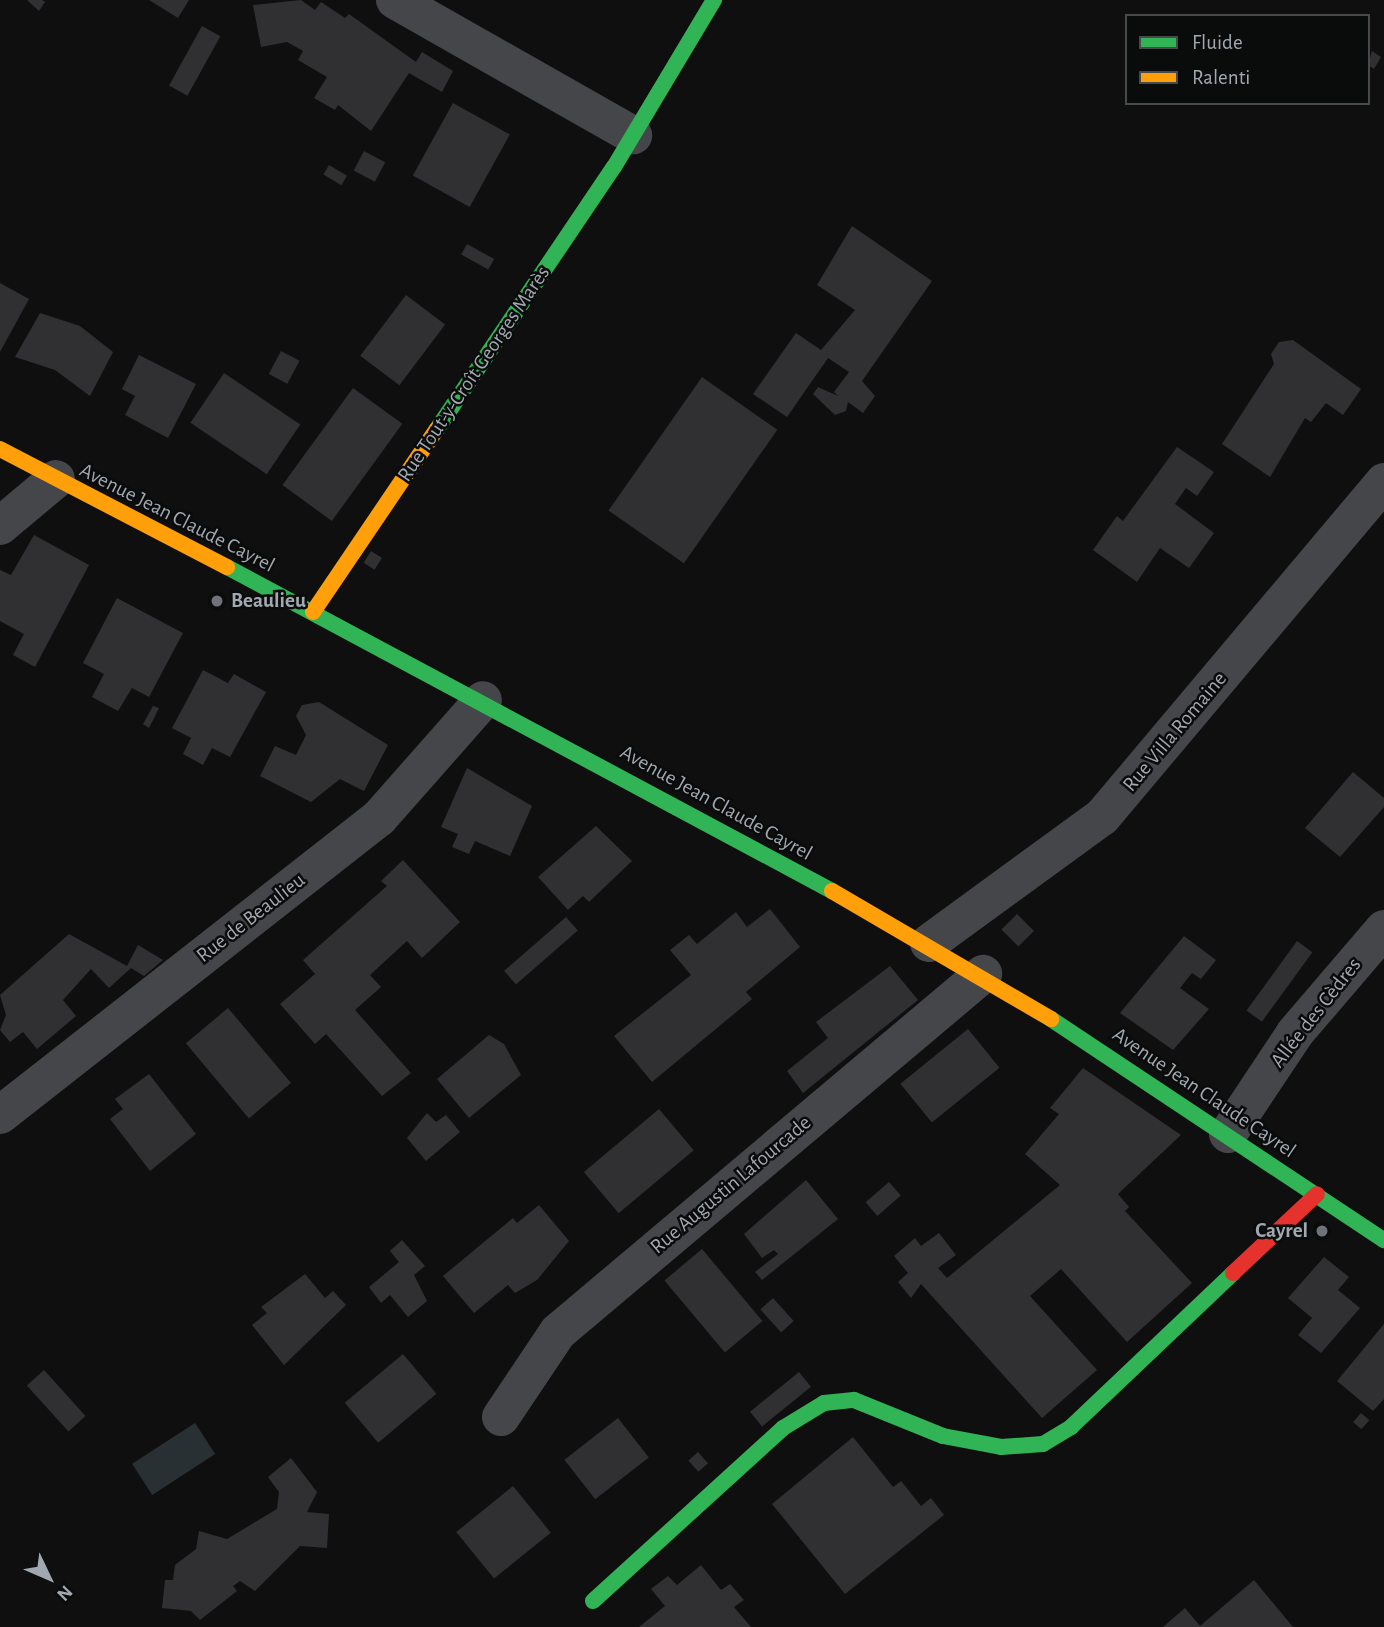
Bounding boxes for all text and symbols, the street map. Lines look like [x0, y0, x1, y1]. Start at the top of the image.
legend [1125, 14, 1370, 105]
text: Fluide [1192, 32, 1243, 53]
text: Ralenti [1192, 67, 1250, 88]
street label: Rue Tout-y-Croît Georges Marès [392, 261, 556, 487]
street label: Avenue Jean Claude Cayrel [75, 458, 279, 578]
place label: Beaulieu [231, 588, 306, 614]
marker: Beaulieu [209, 593, 225, 609]
street label: Rue Villa Romaine [1118, 667, 1232, 797]
street label: Avenue Jean Claude Cayrel [616, 740, 816, 866]
street label: Rue de Beaulieu [192, 868, 310, 968]
street label: Allée des Cèdres [1265, 953, 1367, 1073]
street label: Avenue Jean Claude Cayrel [1108, 1022, 1300, 1164]
street label: Rue Augustin Lafourcade [645, 1110, 817, 1260]
place label: Cayrel [1255, 1218, 1308, 1244]
marker: Cayrel [1314, 1223, 1330, 1239]
north arrow [14, 1543, 84, 1613]
text: N [53, 1582, 76, 1604]

